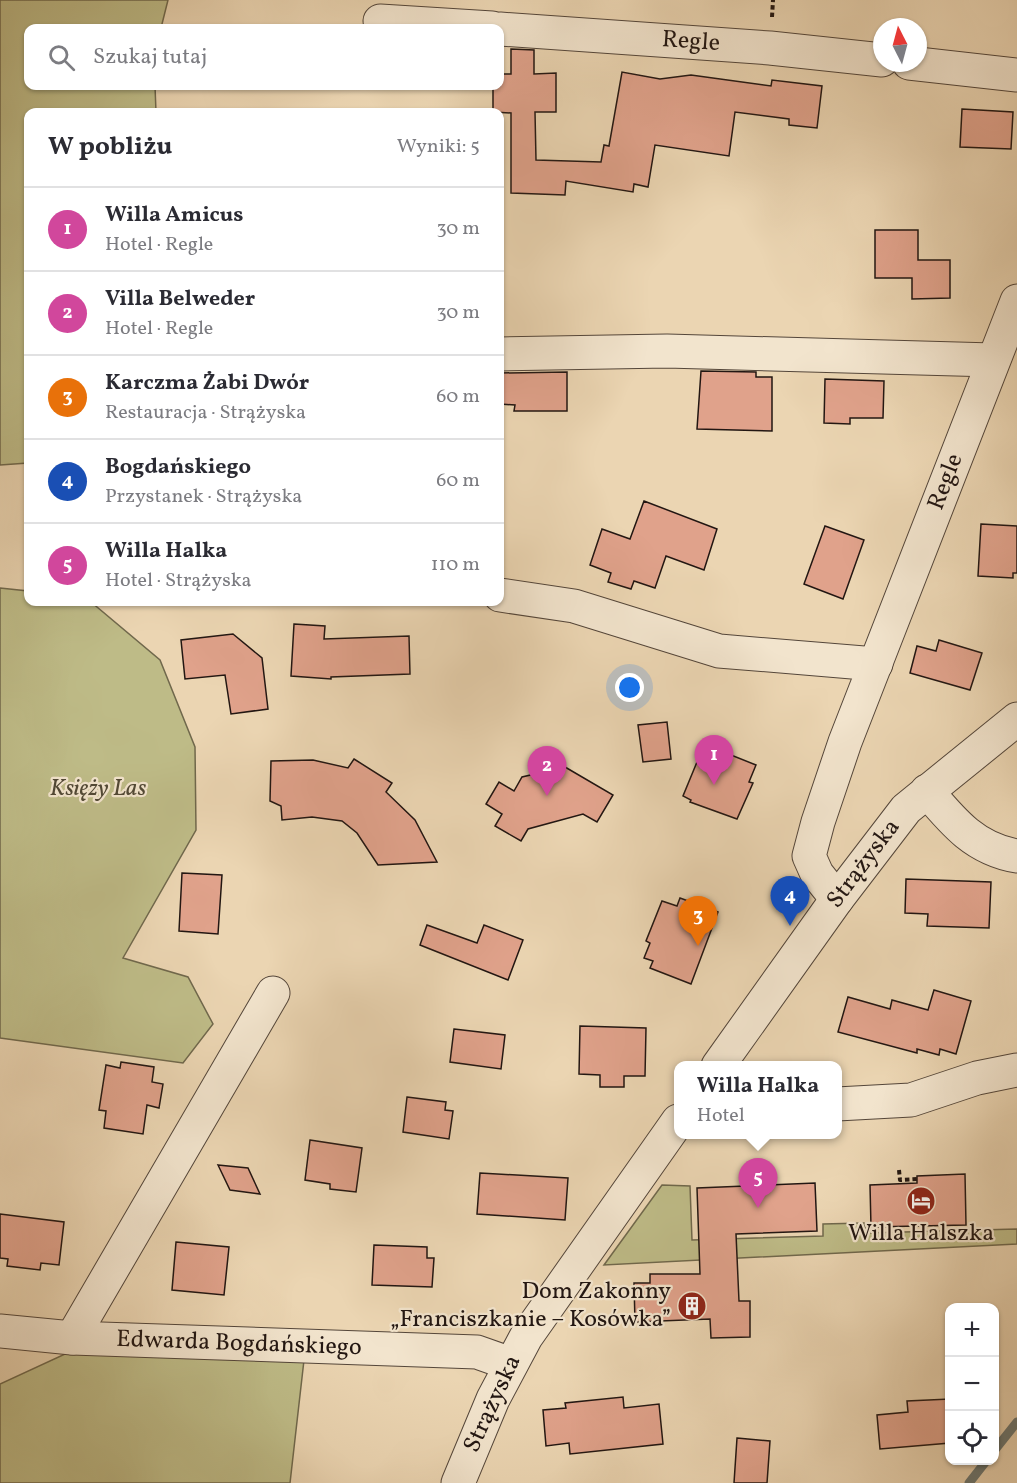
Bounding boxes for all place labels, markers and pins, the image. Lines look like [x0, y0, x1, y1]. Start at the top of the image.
pin: 1 [694, 736, 734, 785]
pin: 2 [528, 746, 566, 796]
pin: 4 [770, 876, 810, 926]
pin: 3 [678, 896, 718, 946]
pin: 5 [738, 1158, 777, 1208]
hotel icon: Willa Halszka [905, 1185, 937, 1217]
place label: Willa Halszka [848, 1217, 994, 1251]
place label: Dom Zakonny „Franciszkanie – Kosówka” [390, 1275, 671, 1337]
building icon: Dom Zakonny „Franciszkanie – Kosówka” [676, 1290, 708, 1322]

